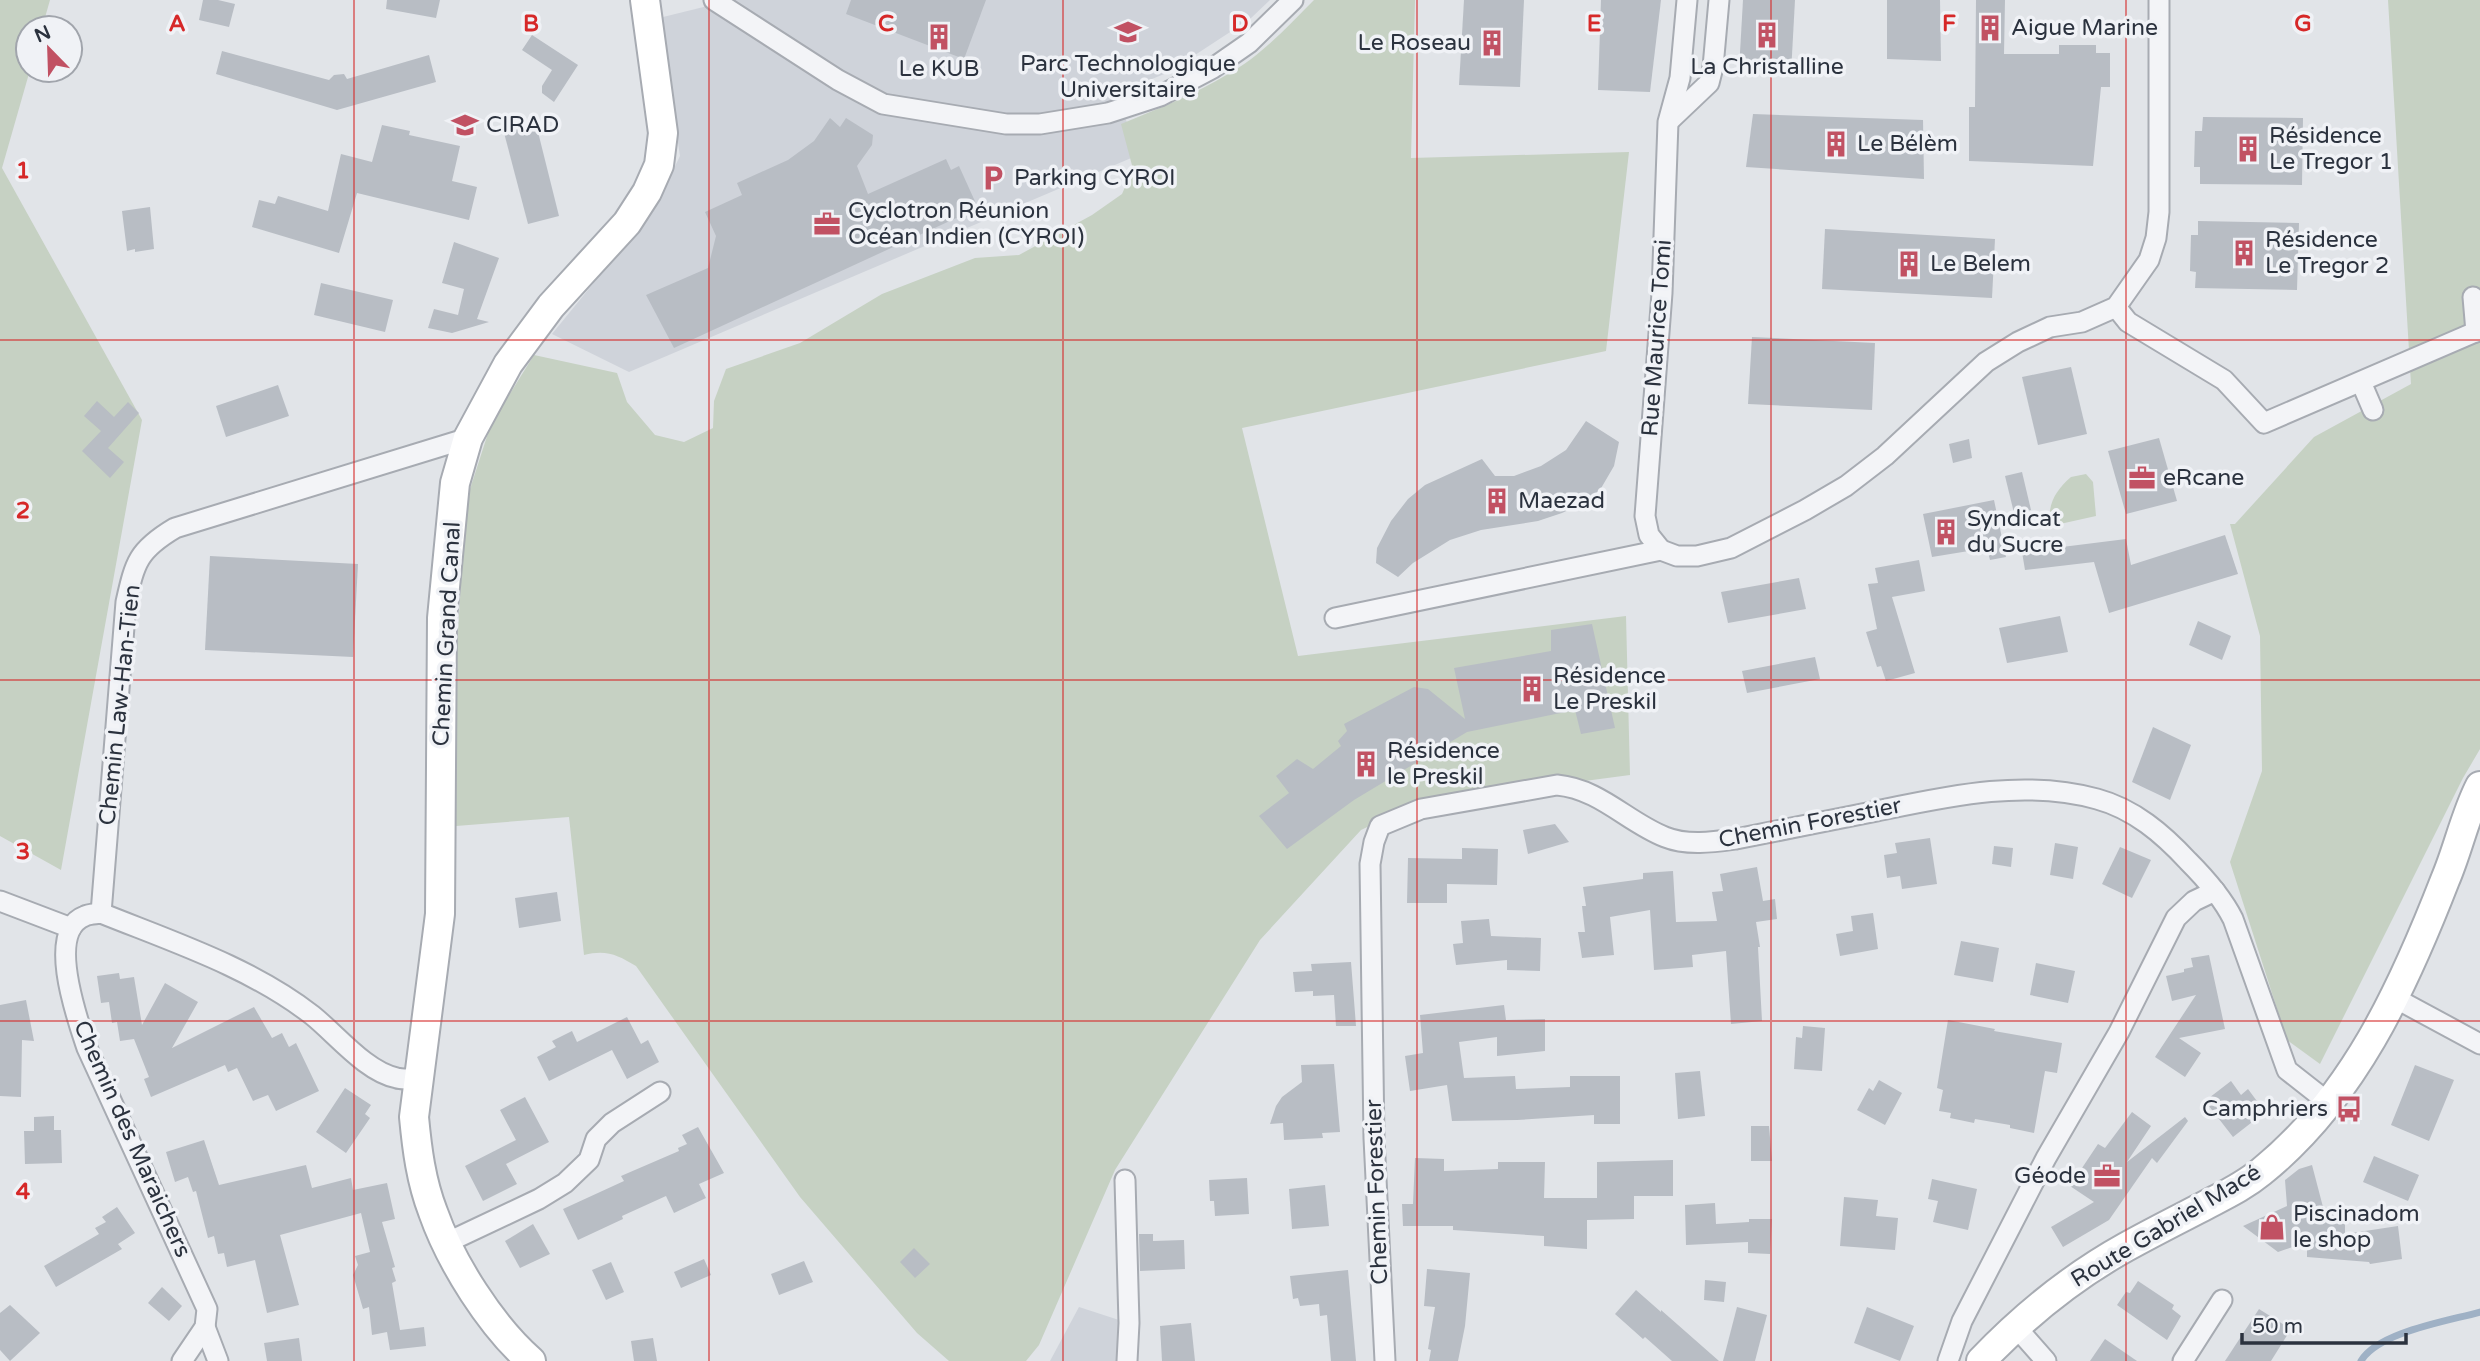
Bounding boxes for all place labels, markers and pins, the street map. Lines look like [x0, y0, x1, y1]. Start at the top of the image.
building icon: Aigue Marine [1975, 13, 2005, 43]
place label: Aigue Marine [2011, 14, 2158, 42]
school or university icon: Parc Technologique Universitaire [1113, 17, 1143, 47]
building icon: La Christalline [1752, 20, 1782, 50]
building icon: Le KUB [924, 22, 954, 52]
building icon: Le Roseau [1477, 28, 1507, 58]
place label: Le Roseau [1357, 29, 1471, 57]
place label: Parc Technologique Universitaire [1020, 50, 1236, 104]
place label: La Christalline [1690, 53, 1844, 81]
place label: Le KUB [898, 55, 980, 83]
school or university icon: CIRAD [450, 110, 480, 140]
place label: CIRAD [486, 111, 559, 139]
place label: Résidence Le Tregor 1 [2269, 122, 2393, 176]
building icon: Le Bélèm [1821, 129, 1851, 159]
place label: Le Bélèm [1857, 130, 1958, 158]
building icon: Résidence Le Tregor 1 [2233, 134, 2263, 164]
parking icon: Parking CYROI [978, 163, 1008, 193]
place label: Parking CYROI [1014, 164, 1176, 192]
place label: Cyclotron Réunion Océan Indien (CYROI) [848, 197, 1084, 251]
office icon: Cyclotron Réunion Océan Indien (CYROI) [812, 209, 842, 239]
place label: Résidence Le Tregor 2 [2265, 226, 2389, 280]
building icon: Résidence Le Tregor 2 [2229, 238, 2259, 268]
building icon: Le Belem [1894, 249, 1924, 279]
place label: Le Belem [1930, 250, 2031, 278]
office icon: eRcane [2127, 463, 2157, 493]
place label: eRcane [2163, 464, 2244, 492]
building icon: Maezad [1482, 486, 1512, 516]
place label: Maezad [1518, 487, 1605, 515]
place label: Syndicat du Sucre [1967, 505, 2063, 559]
building icon: Syndicat du Sucre [1931, 517, 1961, 547]
place label: Résidence Le Preskil [1553, 662, 1666, 716]
building icon: Résidence Le Preskil [1517, 674, 1547, 704]
place label: Résidence le Preskil [1387, 737, 1500, 791]
building icon: Résidence le Preskil [1351, 749, 1381, 779]
bus stop icon: Camphriers [2334, 1094, 2364, 1124]
place label: Camphriers [2202, 1095, 2328, 1123]
office icon: Géode [2092, 1161, 2122, 1191]
place label: Géode [2014, 1162, 2086, 1190]
place label: Piscinadom le shop [2293, 1200, 2420, 1254]
shop icon: Piscinadom le shop [2257, 1212, 2287, 1242]

